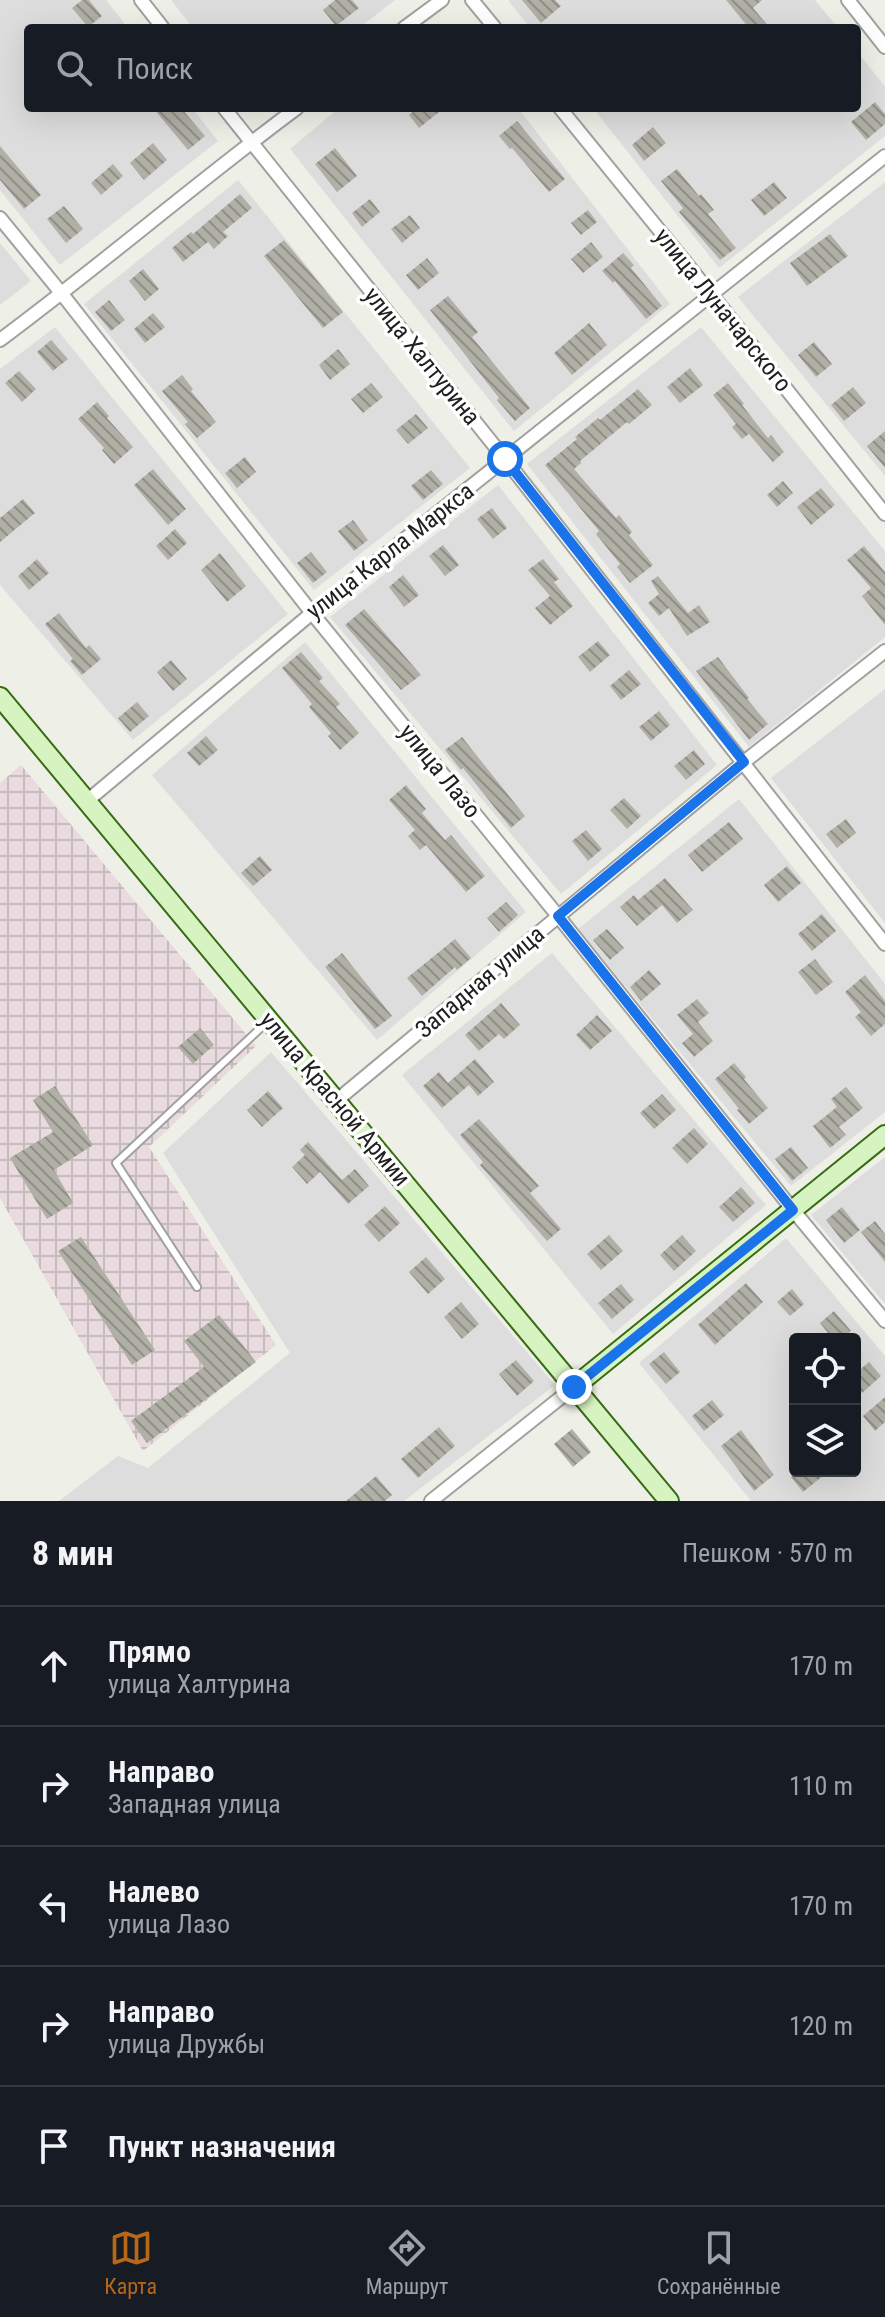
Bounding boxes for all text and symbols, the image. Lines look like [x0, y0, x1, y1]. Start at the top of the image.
search box [24, 24, 861, 112]
icon: search [52, 46, 96, 90]
text: Поиск [116, 51, 193, 86]
street label: улица Луначарского [649, 223, 797, 397]
street label: улица Халтурина [358, 282, 486, 430]
route start [487, 441, 523, 477]
street label: улица Карла Маркса [301, 477, 479, 625]
street label: улица Лазо [394, 718, 486, 824]
street label: Западная улица [410, 920, 550, 1044]
street label: улица Красной Армии [254, 1006, 416, 1192]
map controls [789, 1333, 861, 1477]
button: locate [789, 1333, 861, 1405]
route end [556, 1369, 592, 1405]
button: layers [789, 1405, 861, 1477]
text: 8 мин [32, 1533, 114, 1573]
text: Пешком · 570 m [682, 1538, 853, 1568]
text: Прямо [108, 1634, 191, 1669]
icon: ahead [32, 1644, 76, 1688]
text: 170 m [789, 1651, 853, 1681]
text: улица Халтурина [108, 1669, 291, 1699]
text: Направо [108, 1754, 214, 1789]
icon: right [32, 1764, 76, 1808]
text: 110 m [789, 1771, 853, 1801]
text: Западная улица [108, 1789, 281, 1819]
text: Налево [108, 1874, 200, 1909]
icon: left [32, 1884, 76, 1928]
text: 170 m [789, 1891, 853, 1921]
text: улица Лазо [108, 1909, 230, 1939]
text: Направо [108, 1994, 214, 2029]
icon: right [32, 2004, 76, 2048]
text: 120 m [789, 2011, 853, 2041]
text: улица Дружбы [108, 2029, 265, 2059]
icon: arrive [32, 2124, 76, 2168]
text: Пункт назначения [108, 2129, 336, 2164]
tab: Карта [104, 2226, 157, 2299]
tab: Маршрут [366, 2226, 448, 2299]
tab: Сохранённые [657, 2226, 781, 2299]

